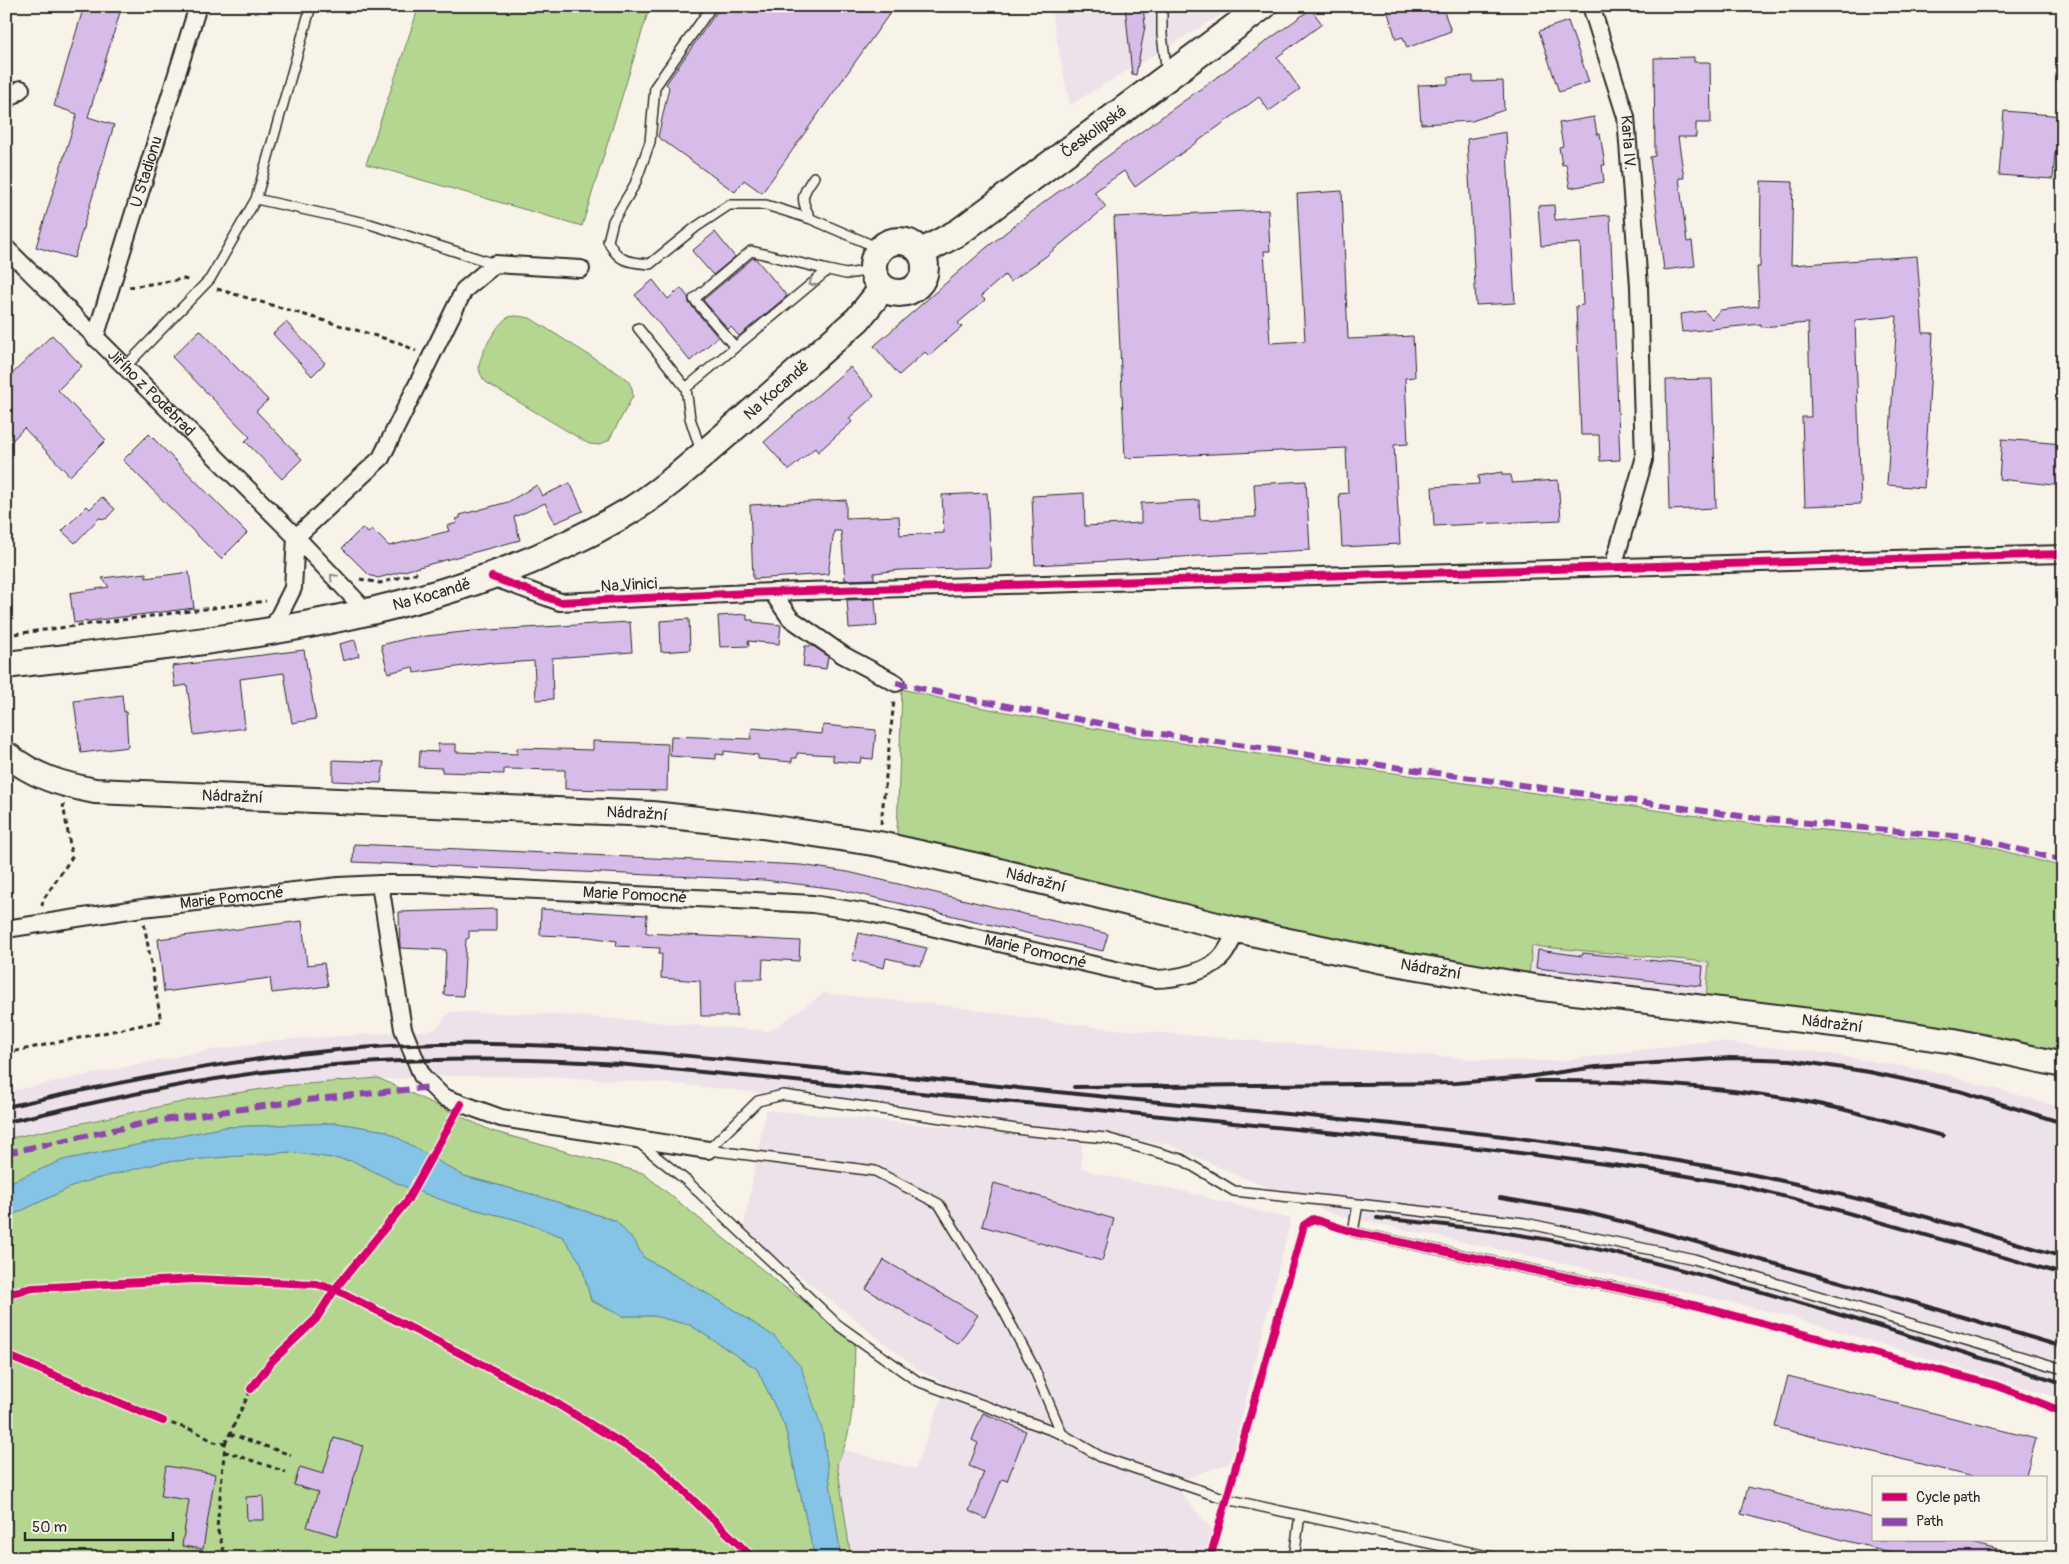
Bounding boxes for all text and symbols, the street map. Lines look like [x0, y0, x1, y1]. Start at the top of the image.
street label: Českolipská [1057, 101, 1130, 162]
street label: Karla IV. [1616, 114, 1640, 171]
street label: U Stadionu [126, 134, 167, 210]
one-way arrow [809, 277, 818, 285]
street label: Jiřího z Poděbrad [103, 345, 199, 441]
street label: Na Kocandě [740, 356, 814, 424]
one-way arrow [330, 574, 339, 583]
street label: Na Kocandě [390, 574, 473, 615]
street label: Na Vinici [600, 574, 658, 596]
street label: Nádražní [201, 785, 263, 808]
street label: Nádražní [606, 802, 669, 826]
street label: Nádražní [1004, 863, 1068, 897]
street label: Marie Pomocné [179, 882, 285, 914]
street label: Marie Pomocné [582, 882, 687, 908]
street label: Marie Pomocné [982, 930, 1089, 973]
street label: Nádražní [1399, 954, 1463, 984]
street label: Nádražní [1800, 1010, 1864, 1038]
legend [1872, 1476, 2046, 1542]
text: Cycle path [1916, 1488, 1980, 1507]
scale bar [25, 1509, 172, 1541]
text: Path [1916, 1512, 1943, 1531]
text: 50 m [32, 1518, 67, 1537]

